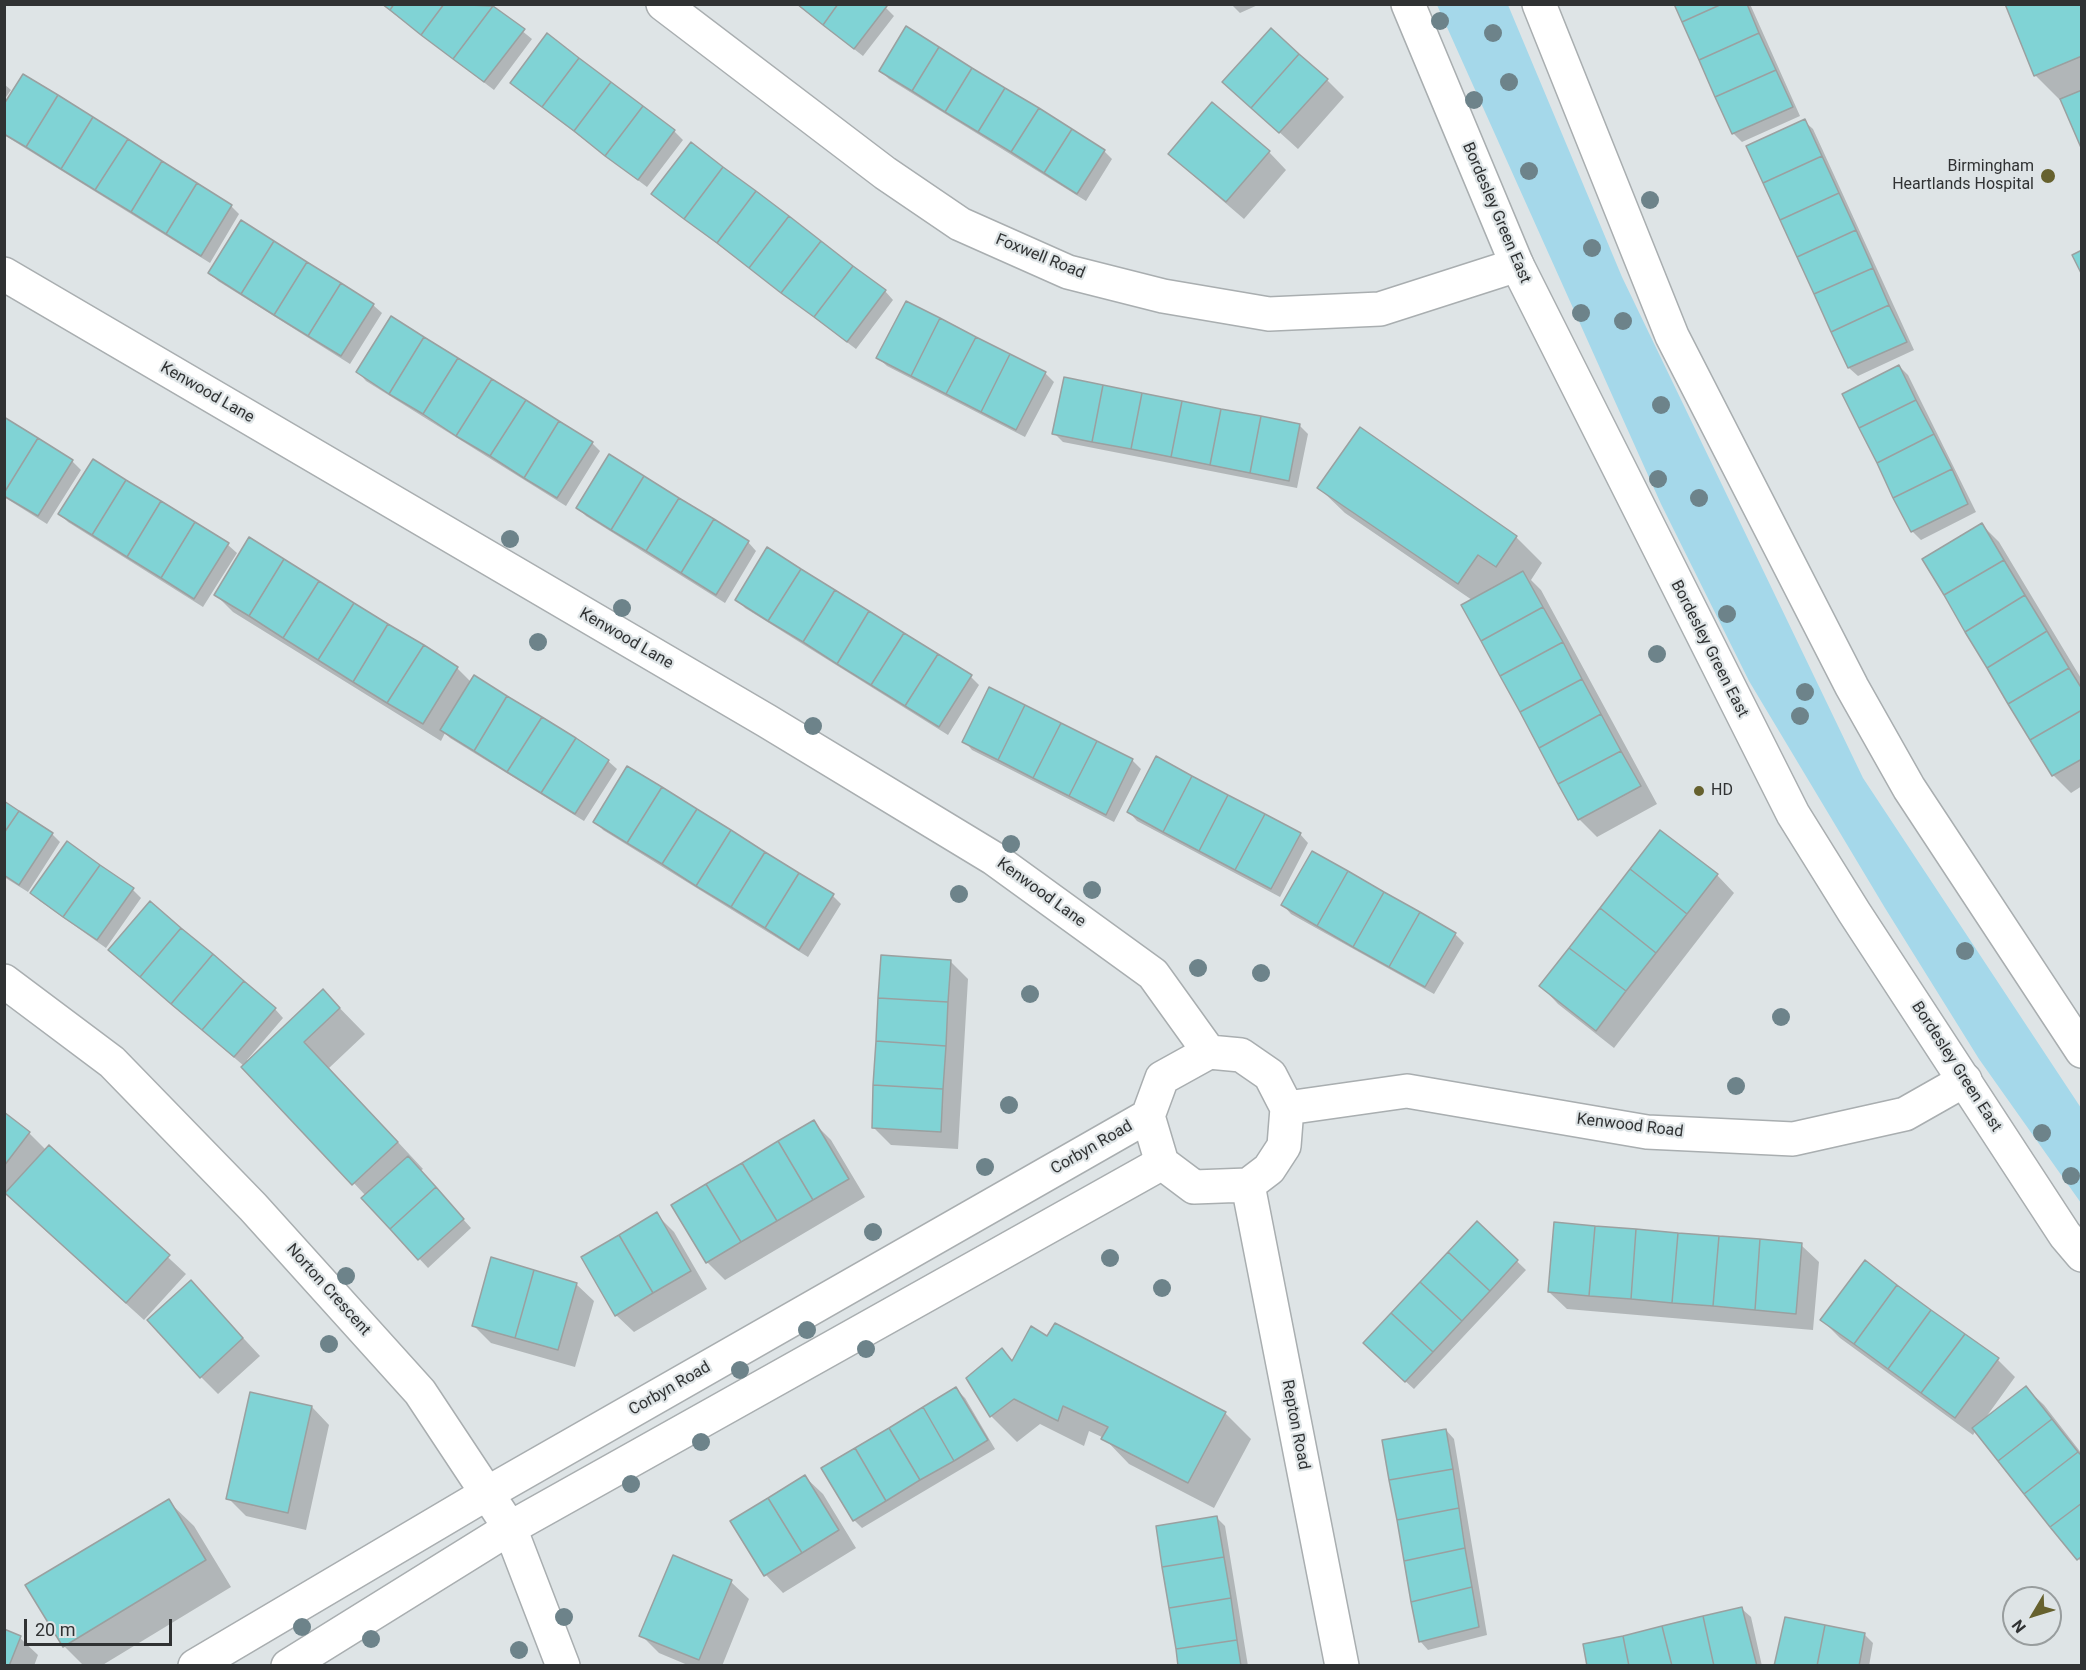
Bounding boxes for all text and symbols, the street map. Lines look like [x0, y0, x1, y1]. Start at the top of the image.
street label: Bordesley Green East [1458, 140, 1534, 286]
place label: Birmingham Heartlands Hospital [1892, 157, 2034, 195]
marker: Birmingham Heartlands Hospital [2039, 167, 2057, 185]
street label: Foxwell Road [993, 230, 1087, 284]
street label: Kenwood Lane [157, 358, 257, 428]
street label: Bordesley Green East [1666, 577, 1752, 721]
street label: Kenwood Lane [576, 604, 676, 674]
place label: HD [1711, 781, 1733, 801]
marker: HD [1692, 784, 1706, 798]
street label: Kenwood Lane [993, 854, 1089, 932]
street label: Bordesley Green East [1907, 998, 2005, 1136]
street label: Kenwood Road [1576, 1110, 1684, 1142]
street label: Corbyn Road [1048, 1117, 1136, 1179]
street label: Norton Crescent [282, 1240, 374, 1340]
street label: Corbyn Road [626, 1358, 714, 1420]
street label: Repton Road [1277, 1378, 1313, 1472]
north arrow [2002, 1586, 2062, 1646]
scale bar [27, 1607, 176, 1645]
text: N [2008, 1616, 2030, 1636]
text: 20 m [35, 1619, 75, 1640]

